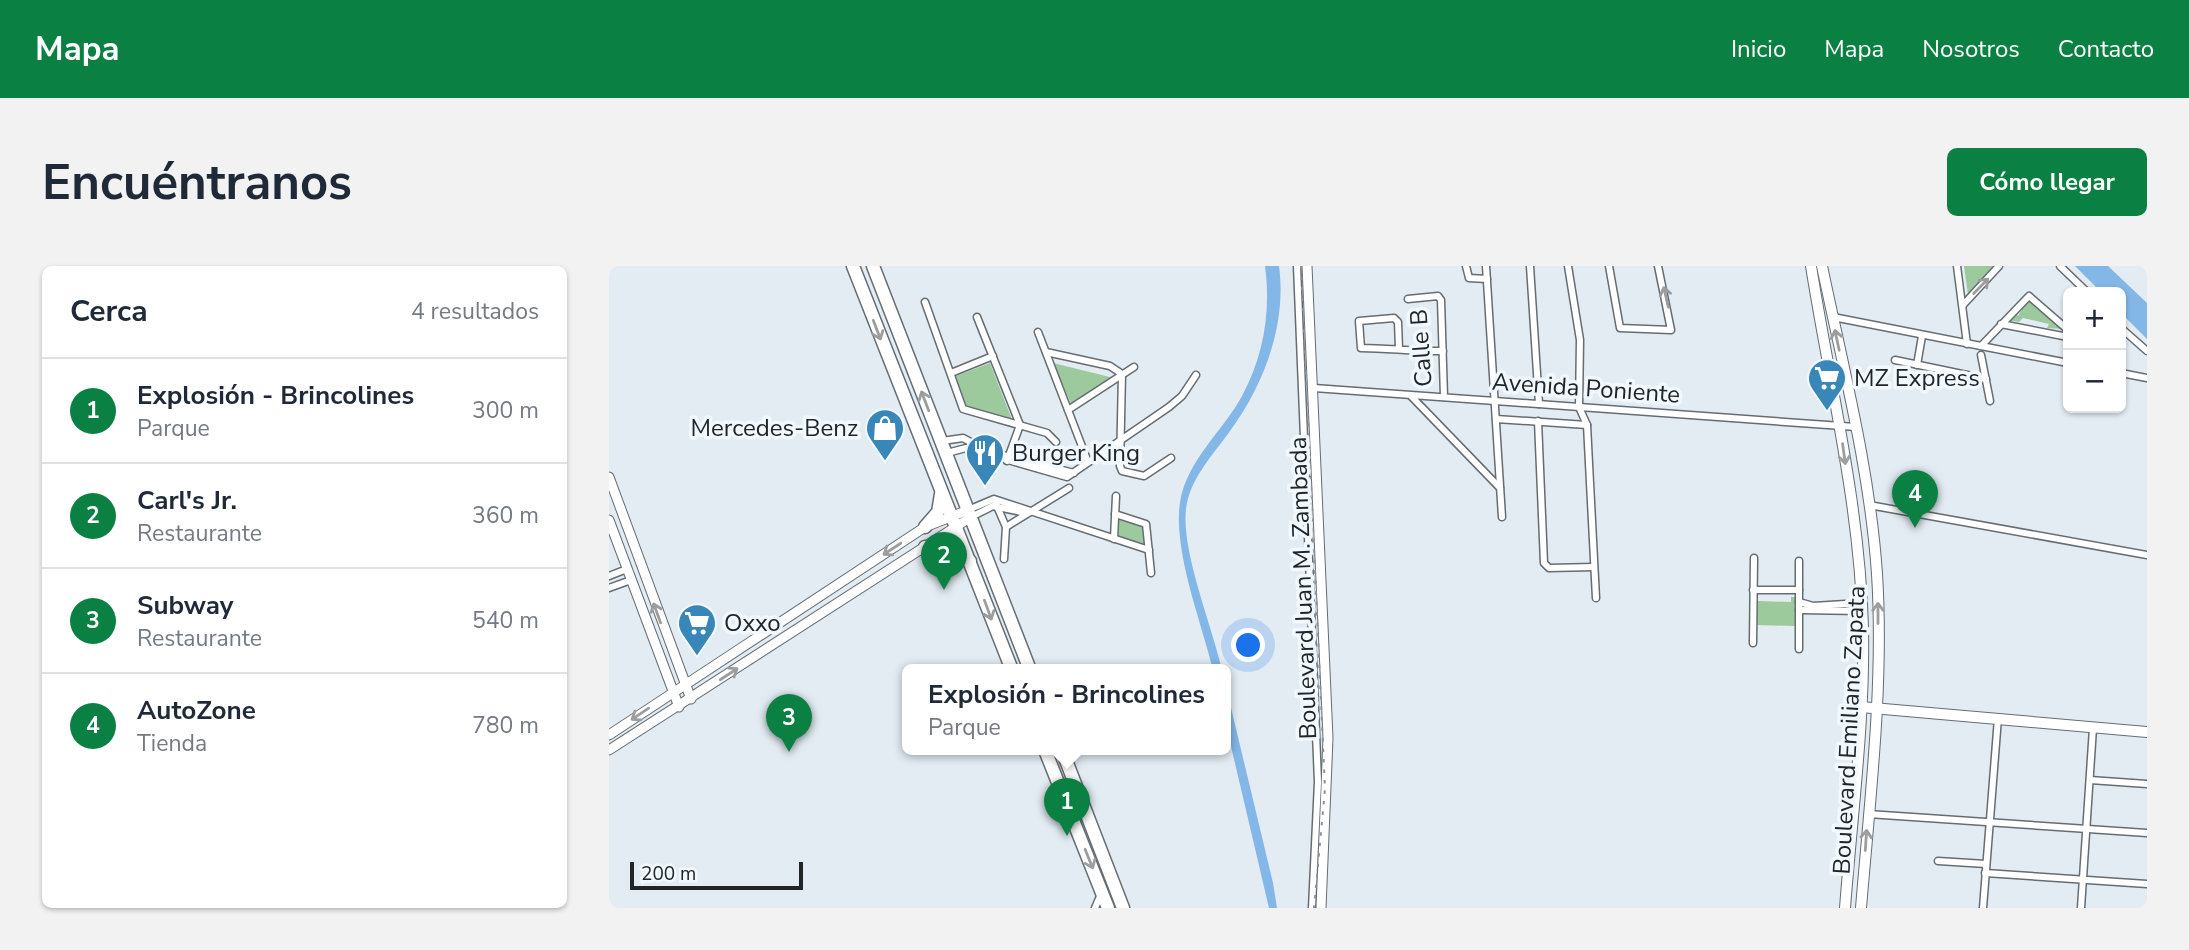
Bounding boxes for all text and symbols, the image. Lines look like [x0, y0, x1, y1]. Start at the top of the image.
text: Mapa [35, 27, 120, 72]
text: Inicio [1731, 33, 1786, 65]
text: Mapa [1824, 33, 1884, 65]
text: Nosotros [1922, 33, 2020, 65]
text: Contacto [2058, 33, 2154, 65]
button: Cómo llegar [1947, 148, 2147, 216]
text: Encuéntranos [42, 149, 352, 216]
one-way arrow [1973, 277, 1990, 294]
one-way arrow [1658, 286, 1672, 309]
map controls [2063, 287, 2126, 413]
button: + [2063, 287, 2126, 350]
text: Cerca [70, 291, 148, 332]
text: 4 resultados [411, 296, 539, 327]
street label: Calle B [1402, 308, 1440, 388]
one-way arrow [872, 318, 885, 340]
one-way arrow [1830, 329, 1844, 352]
button: − [2063, 350, 2126, 413]
supermarket icon: MZ Express [1806, 357, 1848, 412]
place label: MZ Express [1854, 362, 1980, 394]
street label: Avenida Poniente [1491, 365, 1681, 411]
text: Explosión - Brincolines [137, 378, 414, 413]
one-way arrow [917, 390, 930, 412]
text: 1 [86, 395, 100, 426]
text: 300 m [472, 395, 539, 426]
shop icon: Mercedes-Benz [864, 407, 906, 462]
place label: Mercedes-Benz [690, 412, 858, 444]
text: Parque [137, 413, 210, 444]
restaurant icon: Burger King [964, 432, 1006, 487]
street label: Boulevard Juan M. Zambada [1282, 436, 1324, 740]
place label: Burger King [1012, 437, 1140, 469]
one-way arrow [1838, 442, 1851, 465]
pin: 4 [1892, 470, 1938, 528]
text: Carl's Jr. [137, 483, 237, 518]
text: 2 [86, 500, 100, 531]
text: 360 m [472, 500, 539, 531]
text: Restaurante [137, 518, 262, 549]
pin: 2 [921, 532, 967, 590]
one-way arrow [882, 543, 902, 557]
street label: Boulevard Emiliano Zapata [1825, 585, 1873, 875]
text: Subway [137, 588, 234, 623]
one-way arrow [983, 598, 995, 620]
one-way arrow [650, 602, 663, 624]
supermarket icon: Oxxo [676, 602, 718, 657]
one-way arrow [1871, 602, 1885, 625]
text: 3 [86, 605, 100, 636]
text: 540 m [472, 605, 539, 636]
place label: Oxxo [724, 607, 781, 639]
text: Restaurante [137, 623, 262, 654]
your location [1231, 628, 1265, 662]
popup [902, 664, 1231, 755]
one-way arrow [719, 667, 738, 681]
text: Explosión - Brincolines [928, 677, 1205, 712]
text: AutoZone [137, 693, 256, 728]
pin: 3 [766, 694, 812, 752]
one-way arrow [631, 707, 650, 721]
text: 4 [86, 710, 100, 741]
text: 780 m [472, 710, 539, 741]
text: Parque [928, 712, 1001, 743]
text: Tienda [137, 728, 207, 759]
pin: 1 [1044, 778, 1090, 836]
one-way arrow [1860, 829, 1873, 852]
one-way arrow [1083, 848, 1096, 869]
scale bar [630, 859, 803, 891]
text: 200 m [641, 861, 696, 887]

